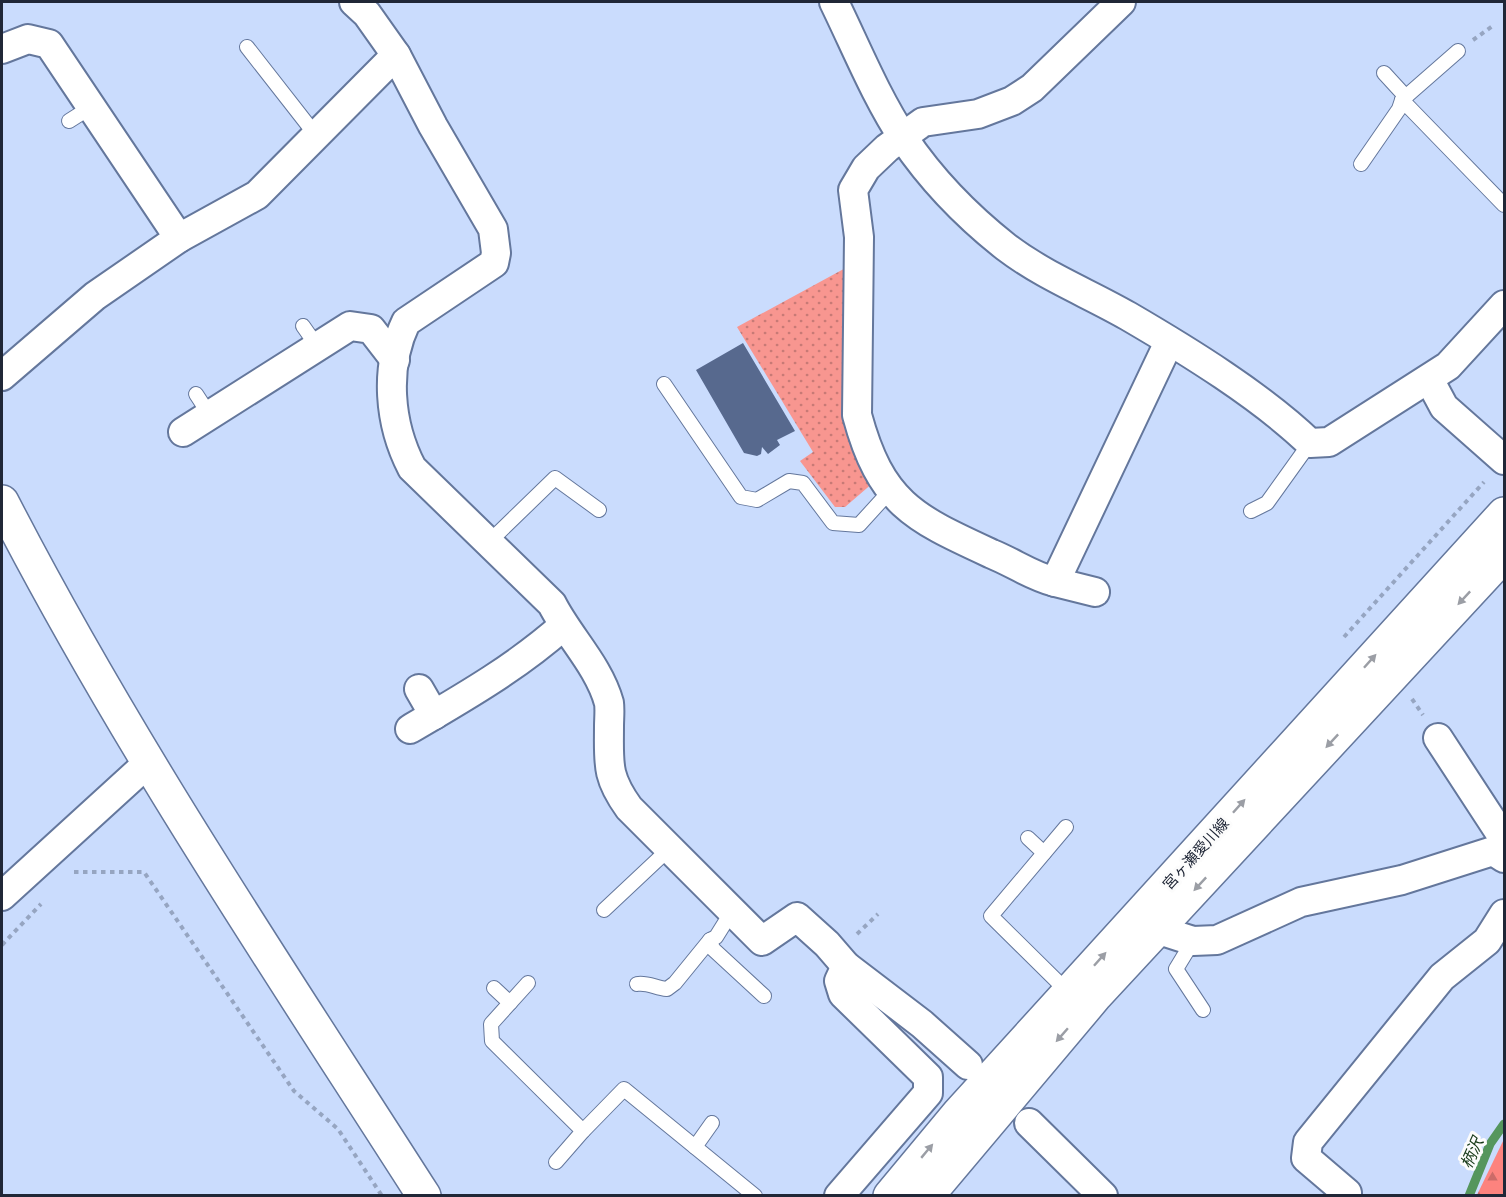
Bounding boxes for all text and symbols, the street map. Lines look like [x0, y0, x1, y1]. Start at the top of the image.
one-way arrow [1458, 590, 1472, 604]
one-way arrow [1363, 654, 1377, 669]
one-way arrow [1326, 733, 1339, 748]
one-way arrow [1232, 798, 1246, 813]
street label: 宮ヶ瀬愛川線 [1159, 815, 1233, 893]
one-way arrow [1193, 877, 1207, 892]
one-way arrow [1093, 952, 1106, 967]
one-way arrow [1056, 1027, 1069, 1043]
water label: 柄沢 [1457, 1133, 1488, 1171]
one-way arrow [921, 1143, 934, 1159]

